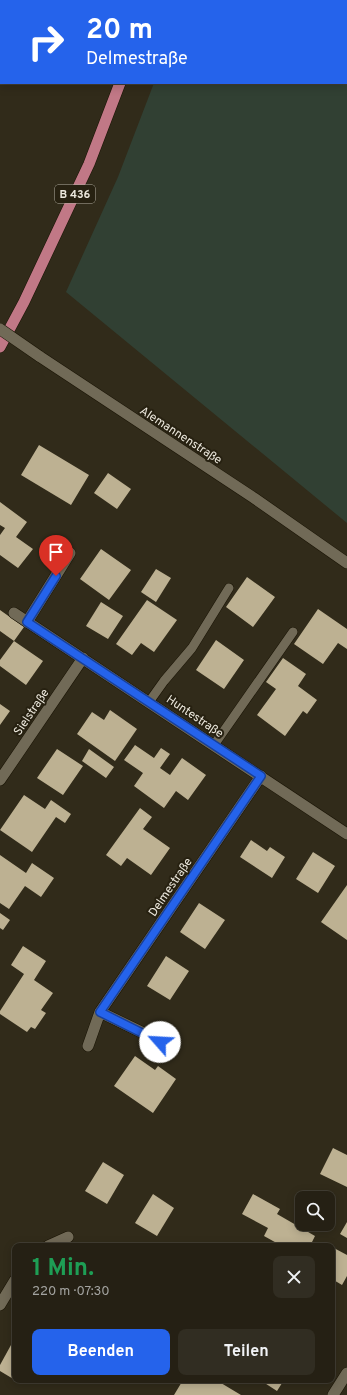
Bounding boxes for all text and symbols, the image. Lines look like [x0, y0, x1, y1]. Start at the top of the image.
text: 20 m [86, 13, 153, 49]
icon: right [20, 16, 72, 68]
text: Delmestraße [86, 48, 188, 71]
road number: B 436 [55, 185, 95, 203]
street label: Alemannenstraße [136, 403, 225, 468]
pin [39, 535, 73, 576]
icon: arrive [45, 541, 67, 563]
street label: Sielstraße [10, 686, 53, 739]
street label: Huntestraße [163, 692, 226, 742]
street label: Delmestraße [145, 855, 196, 920]
position arrow [139, 1021, 181, 1063]
map controls [295, 1191, 335, 1231]
button: search [295, 1191, 335, 1231]
text: 1 Min. [32, 1254, 94, 1284]
button: close [273, 1256, 315, 1298]
text: 220 m · 07:30 [32, 1284, 110, 1300]
button: Beenden [32, 1329, 170, 1375]
button: Teilen [178, 1329, 315, 1375]

